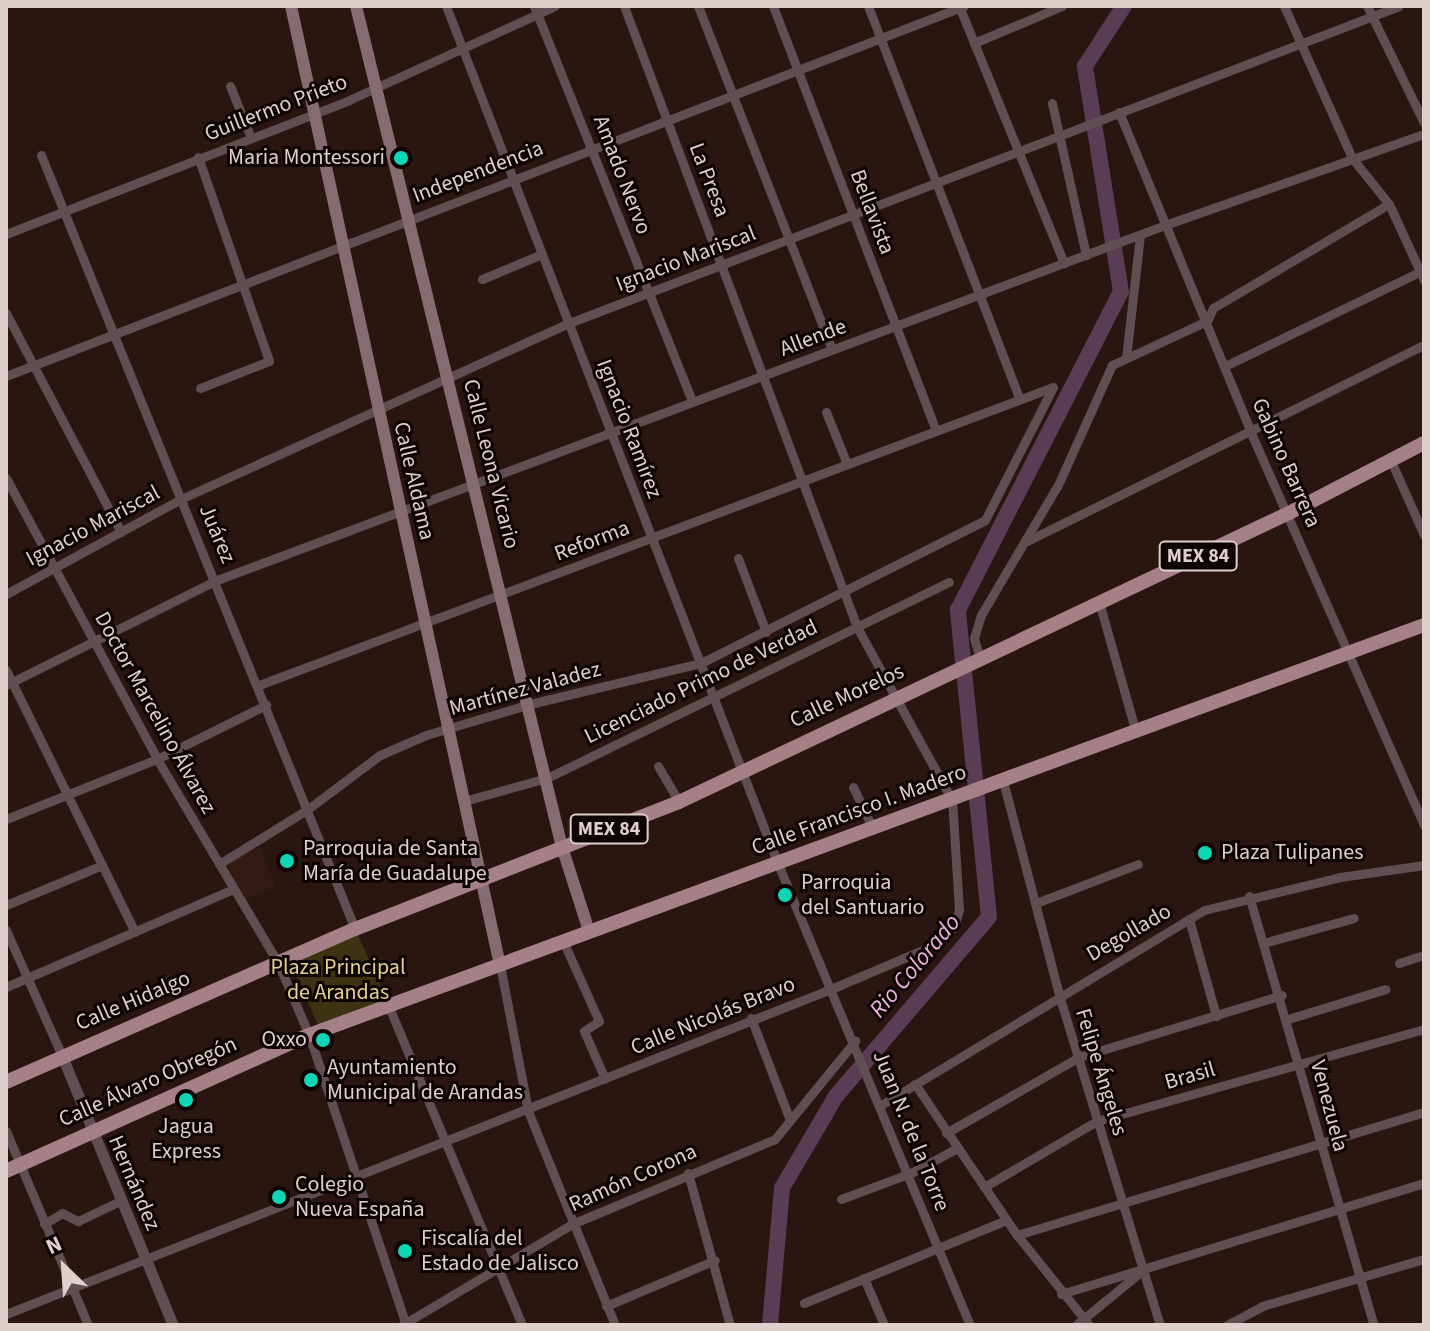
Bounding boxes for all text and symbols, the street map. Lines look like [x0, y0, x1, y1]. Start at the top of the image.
street label: Guillermo Prieto [201, 69, 351, 147]
street label: Amado Nervo [587, 112, 657, 238]
street label: Independencia [409, 135, 547, 209]
street label: La Presa [683, 139, 735, 221]
place label: Maria Montessori [228, 145, 385, 171]
marker: Maria Montessori [392, 149, 410, 167]
street label: Bellavista [844, 166, 900, 258]
street label: Ignacio Mariscal [612, 220, 760, 298]
street label: Allende [776, 313, 850, 363]
street label: Ignacio Ramírez [590, 356, 668, 502]
street label: Calle Leona Vicario [457, 377, 525, 551]
street label: Gabino Barrera [1246, 394, 1326, 532]
street label: Calle Aldama [388, 419, 440, 543]
street label: Ignacio Mariscal [22, 480, 164, 572]
street label: Juárez [193, 501, 241, 567]
street label: Reforma [551, 515, 633, 567]
road number: MEX 84 [1158, 540, 1238, 572]
street label: Doctor Marcelino Álvarez [88, 607, 222, 819]
street label: Licenciado Primo de Verdad [580, 614, 822, 750]
street label: Martínez Valadez [447, 656, 603, 722]
street label: Calle Morelos [786, 658, 908, 734]
street label: Calle Francisco I. Madero [748, 759, 970, 861]
road number: MEX 84 [569, 813, 649, 845]
place label: Parroquia de Santa María de Guadalupe [303, 835, 487, 886]
place label: Plaza Tulipanes [1221, 840, 1363, 866]
marker: Plaza Tulipanes [1196, 844, 1214, 862]
marker: Parroquia de Santa María de Guadalupe [278, 852, 296, 870]
place label: Parroquia del Santuario [801, 869, 924, 920]
marker: Parroquia del Santuario [776, 886, 794, 904]
street label: Degollado [1082, 898, 1176, 968]
water label: Rio Colorado [863, 908, 967, 1024]
park label: Plaza Principal de Arandas [270, 954, 406, 1006]
street label: Calle Hidalgo [72, 965, 194, 1037]
street label: Calle Nicolás Bravo [627, 971, 799, 1061]
street label: Felipe Ángeles [1069, 1005, 1133, 1139]
place label: Oxxo [262, 1027, 307, 1053]
street label: Calle Álvaro Obregón [55, 1031, 241, 1133]
marker: Oxxo [314, 1031, 332, 1049]
street label: Juan N. de la Torre [867, 1047, 955, 1215]
place label: Ayuntamiento Municipal de Arandas [327, 1054, 523, 1106]
street label: Brasil [1162, 1056, 1218, 1096]
street label: Venezuela [1304, 1057, 1354, 1155]
marker: Ayuntamiento Municipal de Arandas [302, 1071, 320, 1089]
marker: Jagua Express [177, 1091, 195, 1109]
place label: Jagua Express [151, 1113, 221, 1164]
street label: Hernández [102, 1132, 166, 1234]
street label: Ramón Corona [565, 1138, 701, 1218]
place label: Colegio Nueva España [295, 1171, 424, 1222]
marker: Colegio Nueva España [270, 1188, 288, 1206]
place label: Fiscalía del Estado de Jalisco [421, 1225, 579, 1276]
north arrow [24, 1227, 104, 1307]
text: N [40, 1228, 67, 1263]
marker: Fiscalía del Estado de Jalisco [396, 1242, 414, 1260]

